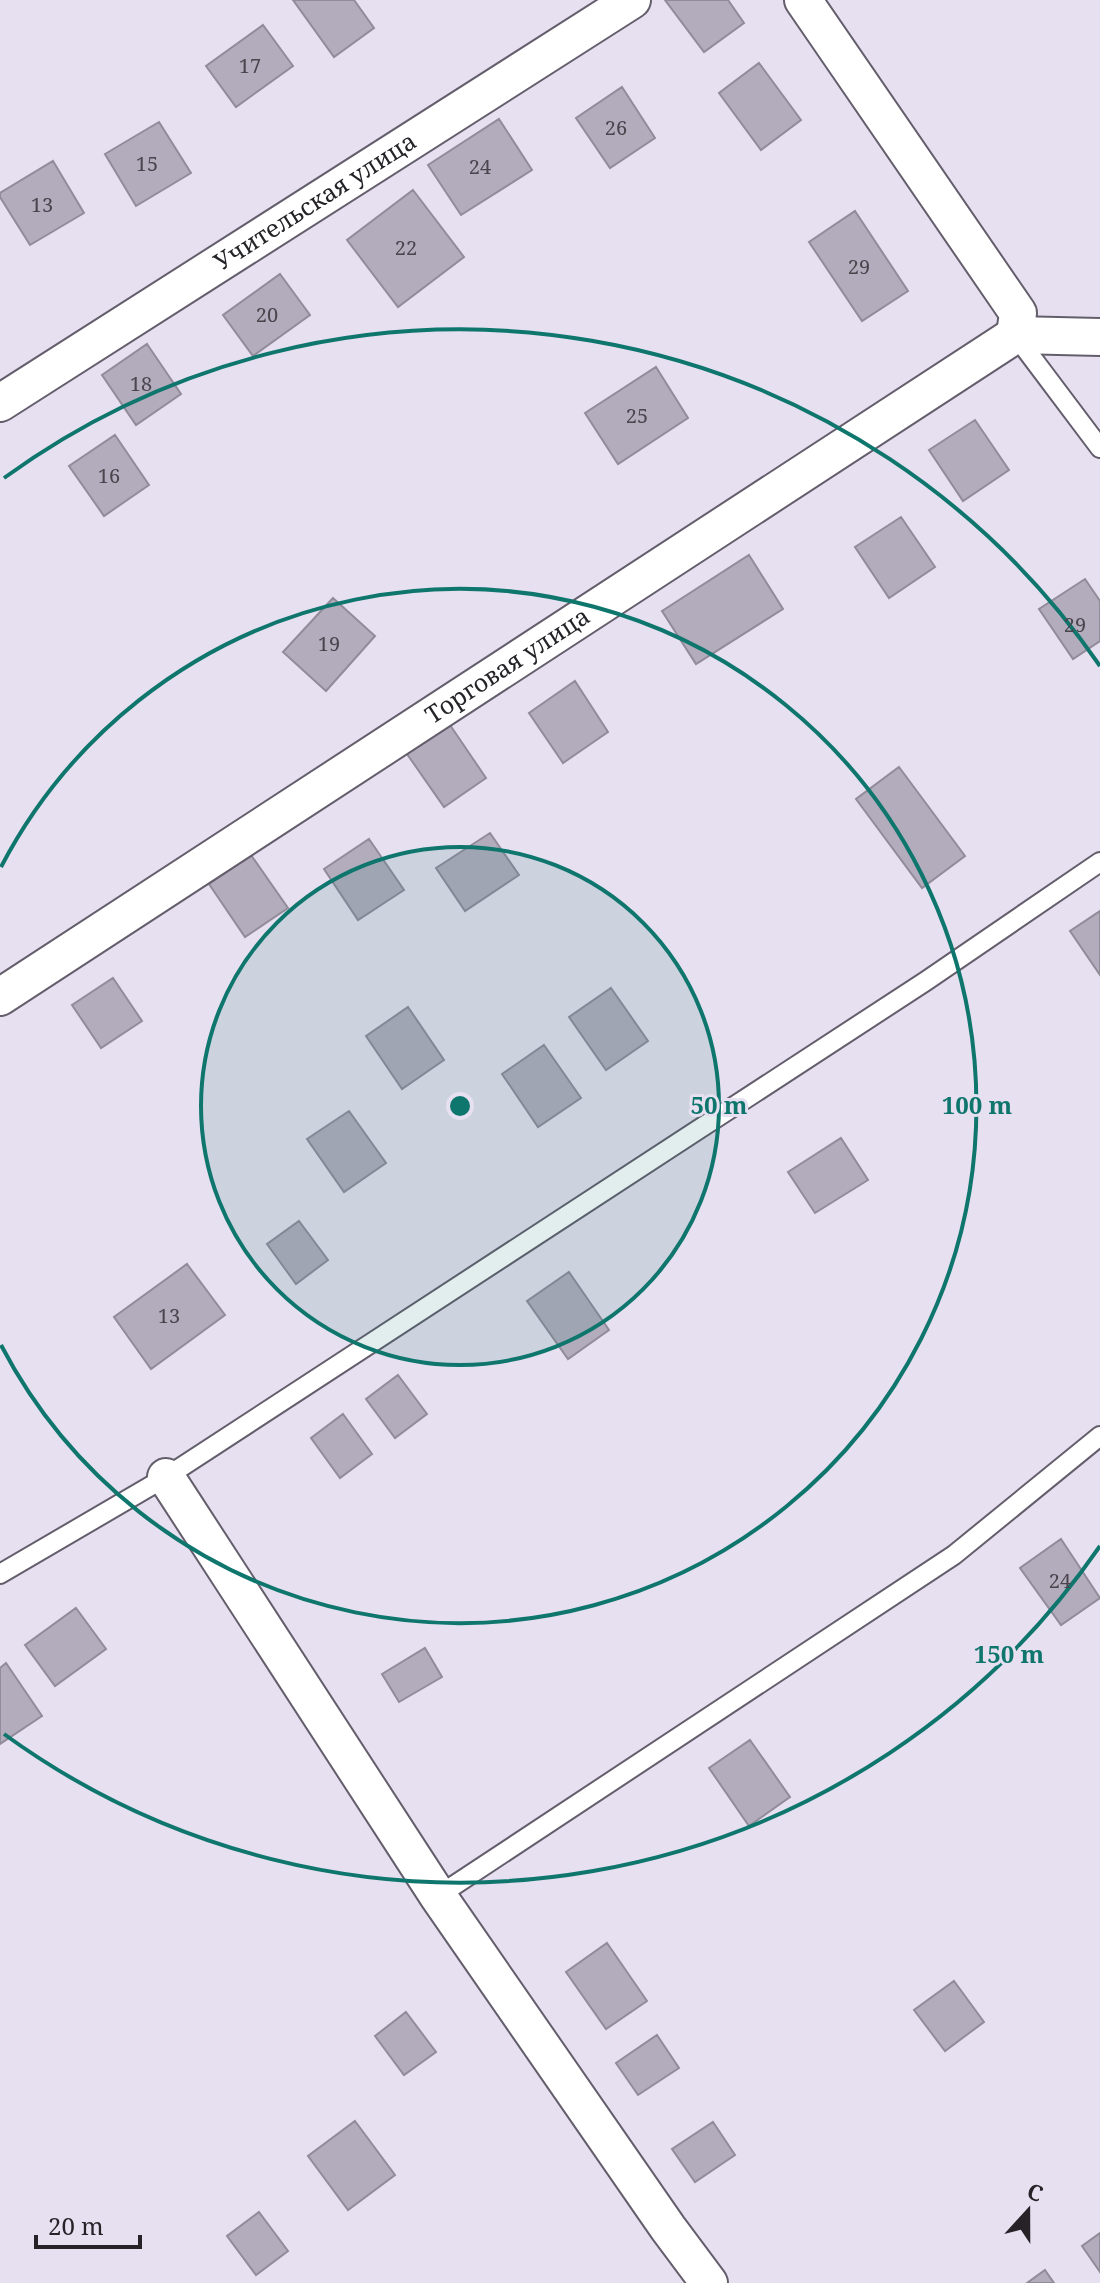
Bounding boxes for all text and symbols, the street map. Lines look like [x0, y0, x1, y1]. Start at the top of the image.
house number: 17 [239, 52, 261, 79]
house number: 26 [605, 114, 627, 141]
street label: Учительская улица [207, 124, 422, 277]
house number: 15 [136, 150, 158, 177]
house number: 24 [469, 153, 491, 180]
house number: 13 [31, 191, 53, 218]
house number: 22 [395, 234, 417, 261]
house number: 29 [848, 253, 870, 280]
house number: 20 [256, 301, 278, 328]
house number: 18 [130, 370, 152, 397]
house number: 25 [626, 402, 648, 429]
house number: 16 [98, 462, 120, 489]
street label: Торговая улица [418, 599, 596, 731]
house number: 29 [1064, 611, 1086, 638]
house number: 19 [318, 630, 340, 657]
text: 50 m [690, 1088, 748, 1121]
text: 100 m [942, 1088, 1013, 1121]
centre of rings [446, 1092, 474, 1120]
house number: 13 [158, 1302, 180, 1329]
house number: 24 [1049, 1567, 1071, 1594]
text: 150 m [974, 1637, 1045, 1670]
north arrow [988, 2171, 1068, 2251]
text: С [1023, 2175, 1048, 2208]
scale bar [36, 2199, 140, 2249]
text: 20 m [48, 2209, 104, 2242]

